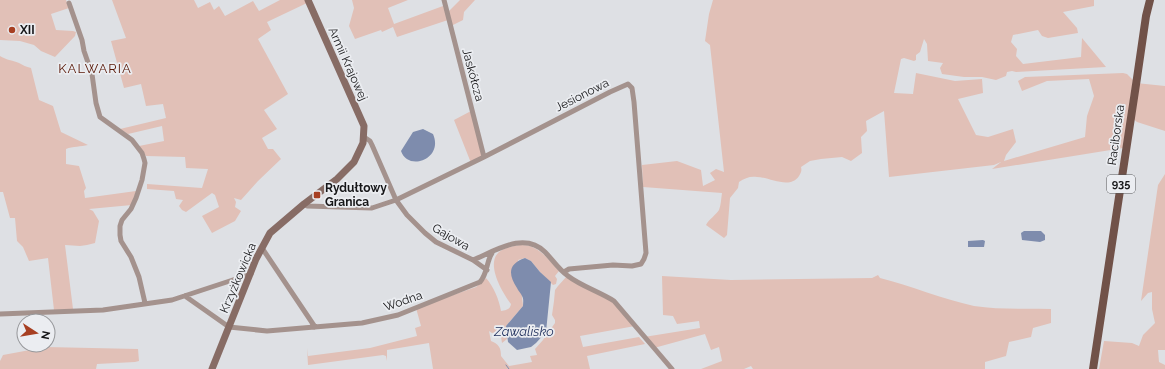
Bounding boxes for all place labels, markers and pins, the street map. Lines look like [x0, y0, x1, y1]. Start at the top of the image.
place label: XII [19, 23, 35, 37]
marker: XII [7, 25, 17, 35]
place label: Rydułtowy Granica [325, 181, 387, 209]
marker: Rydułtowy Granica [312, 190, 322, 200]

